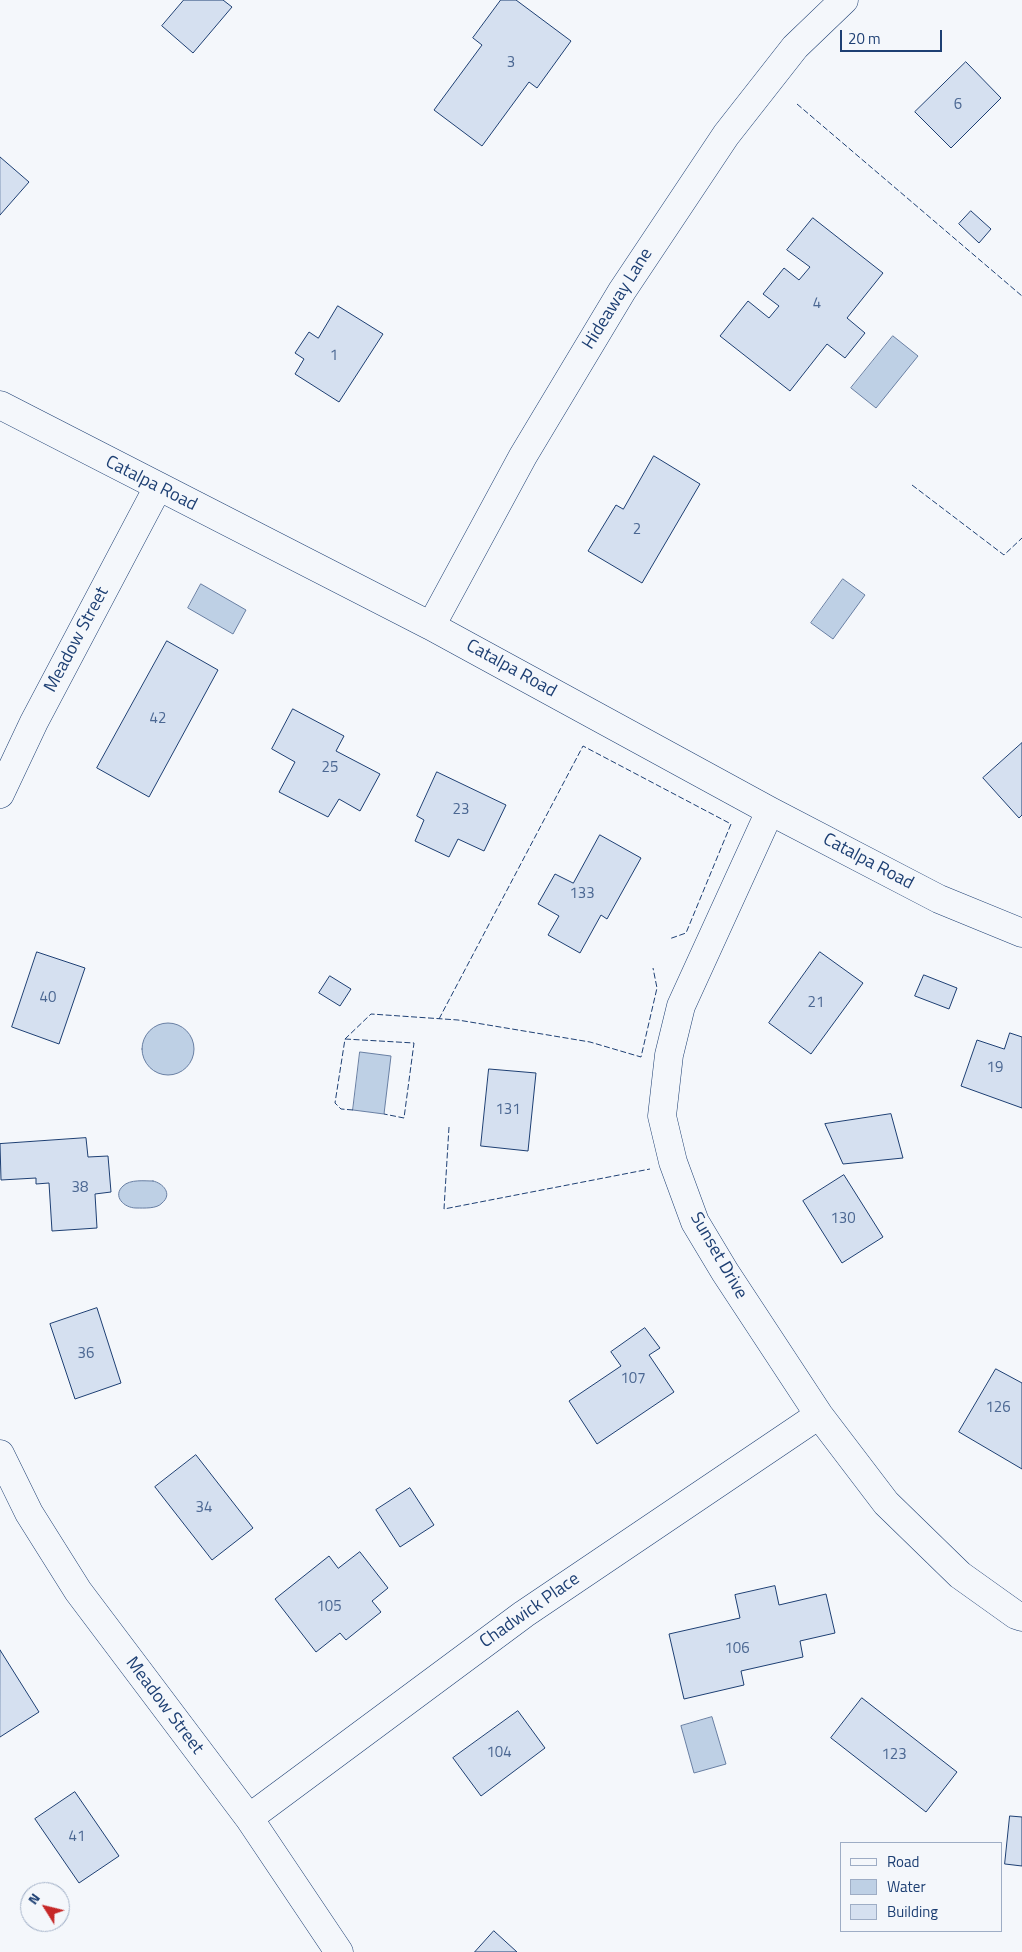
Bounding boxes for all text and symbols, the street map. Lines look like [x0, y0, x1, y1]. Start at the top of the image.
scale bar [842, 20, 944, 52]
text: 20 m [848, 27, 881, 50]
house number: 3 [507, 54, 515, 72]
house number: 6 [954, 96, 962, 114]
street label: Hideaway Lane [578, 244, 658, 354]
house number: 4 [813, 295, 821, 313]
house number: 1 [330, 347, 338, 365]
street label: Catalpa Road [102, 452, 200, 516]
house number: 2 [633, 521, 641, 539]
street label: Meadow Street [40, 584, 114, 696]
street label: Catalpa Road [462, 635, 560, 703]
house number: 42 [150, 710, 166, 728]
house number: 25 [322, 759, 338, 777]
house number: 23 [453, 801, 469, 819]
street label: Catalpa Road [819, 829, 917, 895]
house number: 133 [569, 885, 595, 903]
house number: 40 [40, 989, 56, 1007]
house number: 21 [808, 994, 824, 1012]
house number: 19 [987, 1059, 1003, 1077]
house number: 131 [495, 1101, 521, 1119]
house number: 38 [72, 1179, 88, 1197]
street label: Sunset Drive [685, 1209, 751, 1303]
house number: 130 [830, 1210, 856, 1228]
house number: 36 [78, 1345, 94, 1363]
house number: 107 [620, 1370, 646, 1388]
house number: 126 [985, 1399, 1011, 1417]
house number: 34 [196, 1499, 212, 1517]
street label: Chadwick Place [476, 1569, 584, 1653]
house number: 105 [316, 1598, 342, 1616]
house number: 106 [724, 1640, 750, 1658]
street label: Meadow Street [120, 1653, 208, 1759]
house number: 104 [486, 1744, 512, 1762]
house number: 123 [881, 1746, 907, 1764]
house number: 41 [69, 1828, 85, 1846]
legend [840, 1842, 1002, 1932]
text: Road [887, 1850, 919, 1873]
text: Water [887, 1875, 926, 1898]
north arrow [20, 1882, 70, 1932]
text: N [22, 1888, 45, 1909]
text: Building [887, 1900, 938, 1923]

